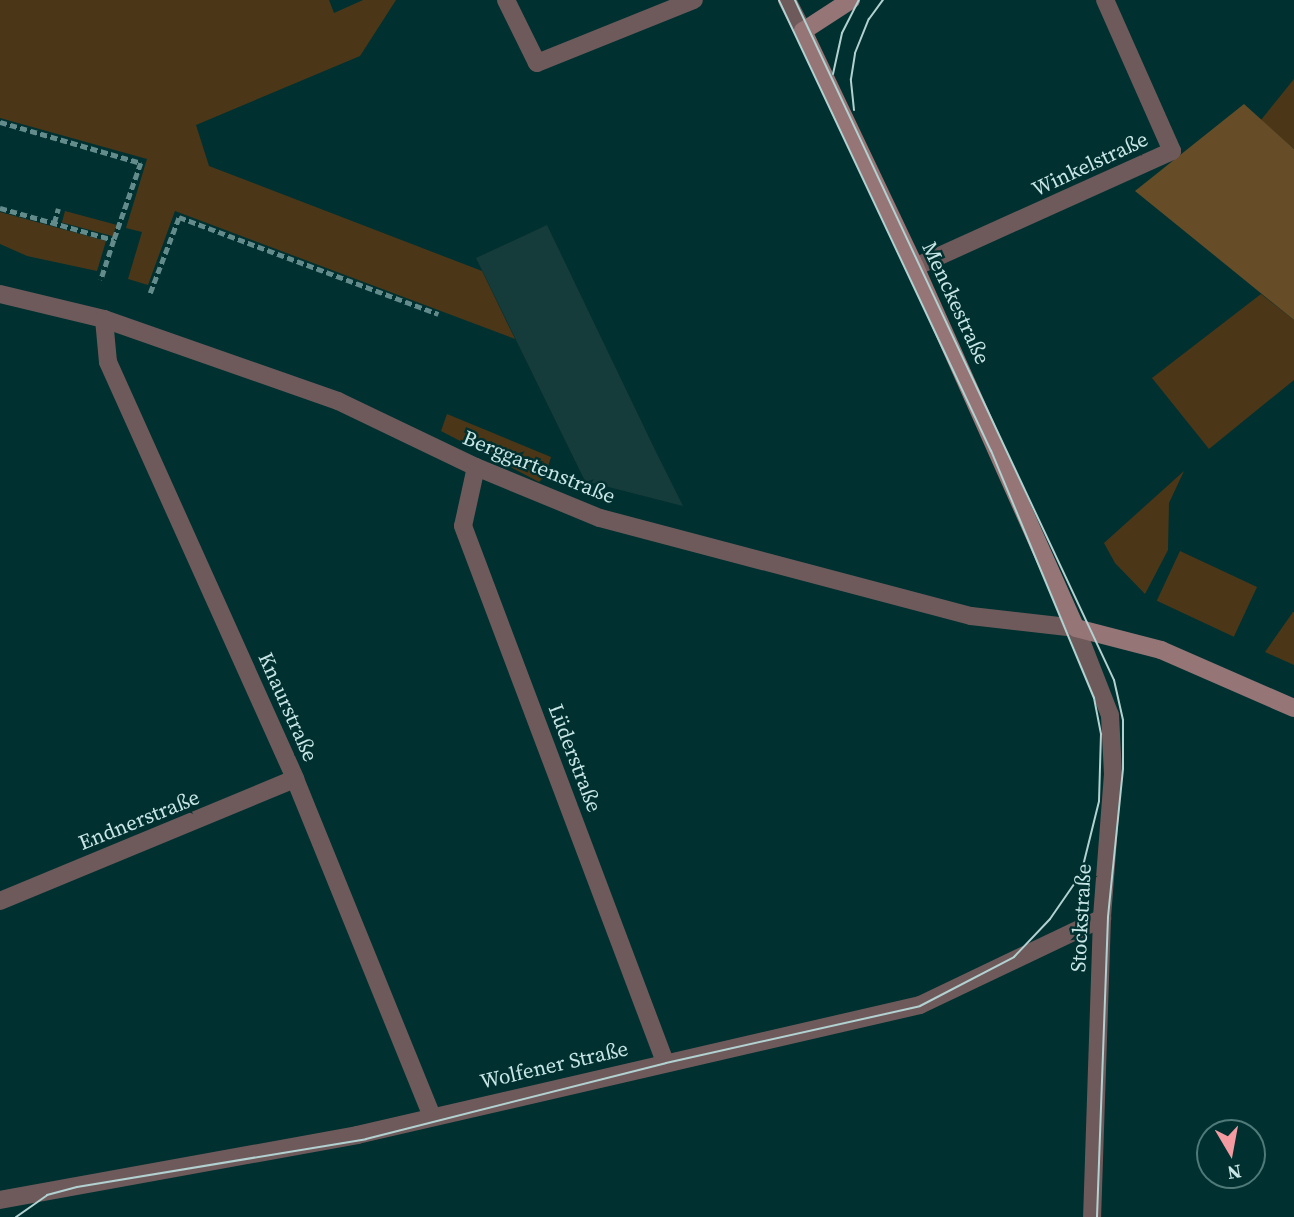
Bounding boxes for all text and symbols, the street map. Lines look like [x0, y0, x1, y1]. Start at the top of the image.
street label: Winkelstraße [1028, 126, 1152, 202]
street label: Menckestraße [917, 238, 995, 368]
street label: Berggartenstraße [459, 425, 619, 509]
street label: Knaurstraße [253, 649, 323, 765]
street label: Lüderstraße [543, 700, 607, 816]
street label: Endnerstraße [75, 784, 203, 856]
street label: Stockstraße [1066, 863, 1096, 973]
street label: Wolfener Straße [478, 1036, 630, 1094]
north arrow [1196, 1119, 1266, 1189]
text: N [1225, 1159, 1243, 1187]

